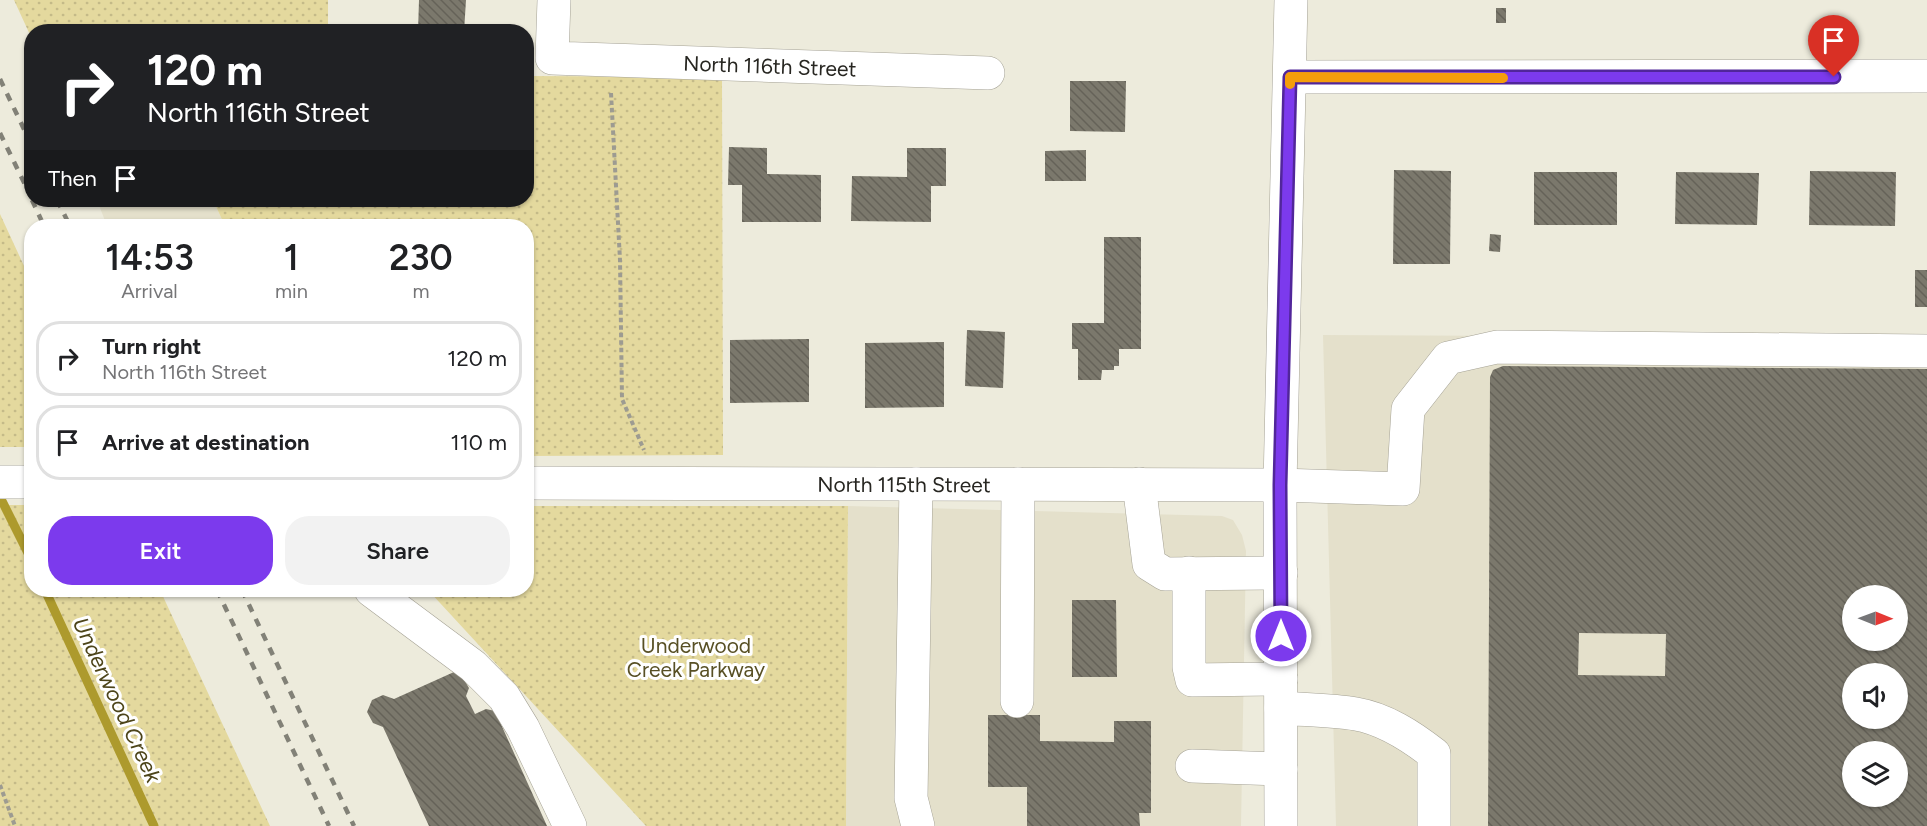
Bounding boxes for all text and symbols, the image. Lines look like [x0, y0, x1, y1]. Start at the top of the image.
pin [1808, 15, 1859, 77]
icon: arrive [1817, 24, 1850, 57]
text: 120 m [147, 45, 263, 96]
icon: right [48, 48, 126, 126]
street label: North 116th Street [683, 50, 857, 81]
text: North 116th Street [147, 96, 370, 129]
icon: arrive [109, 162, 142, 195]
text: Then [48, 165, 97, 192]
text: 14:53 [105, 236, 194, 279]
text: 1 [284, 236, 299, 279]
text: 230 [389, 236, 453, 279]
text: Arrival [121, 279, 178, 303]
text: min [275, 279, 308, 303]
text: m [412, 279, 429, 303]
text: Turn right [102, 333, 201, 360]
icon: right [51, 342, 84, 375]
text: 120 m [447, 345, 507, 372]
text: North 116th Street [102, 360, 267, 384]
icon: arrive [51, 426, 84, 459]
text: Arrive at destination [102, 429, 310, 456]
text: 110 m [451, 429, 507, 456]
street label: North 115th Street [817, 471, 991, 497]
button: Exit [48, 516, 273, 585]
button: Share [285, 516, 510, 585]
north arrow [1842, 585, 1908, 651]
map controls [1842, 585, 1908, 807]
position arrow [1249, 604, 1313, 668]
water label: Underwood Creek [67, 613, 168, 788]
park label: Underwood Creek Parkway [627, 633, 765, 682]
button: sound [1842, 663, 1908, 729]
button: layers [1842, 741, 1908, 807]

